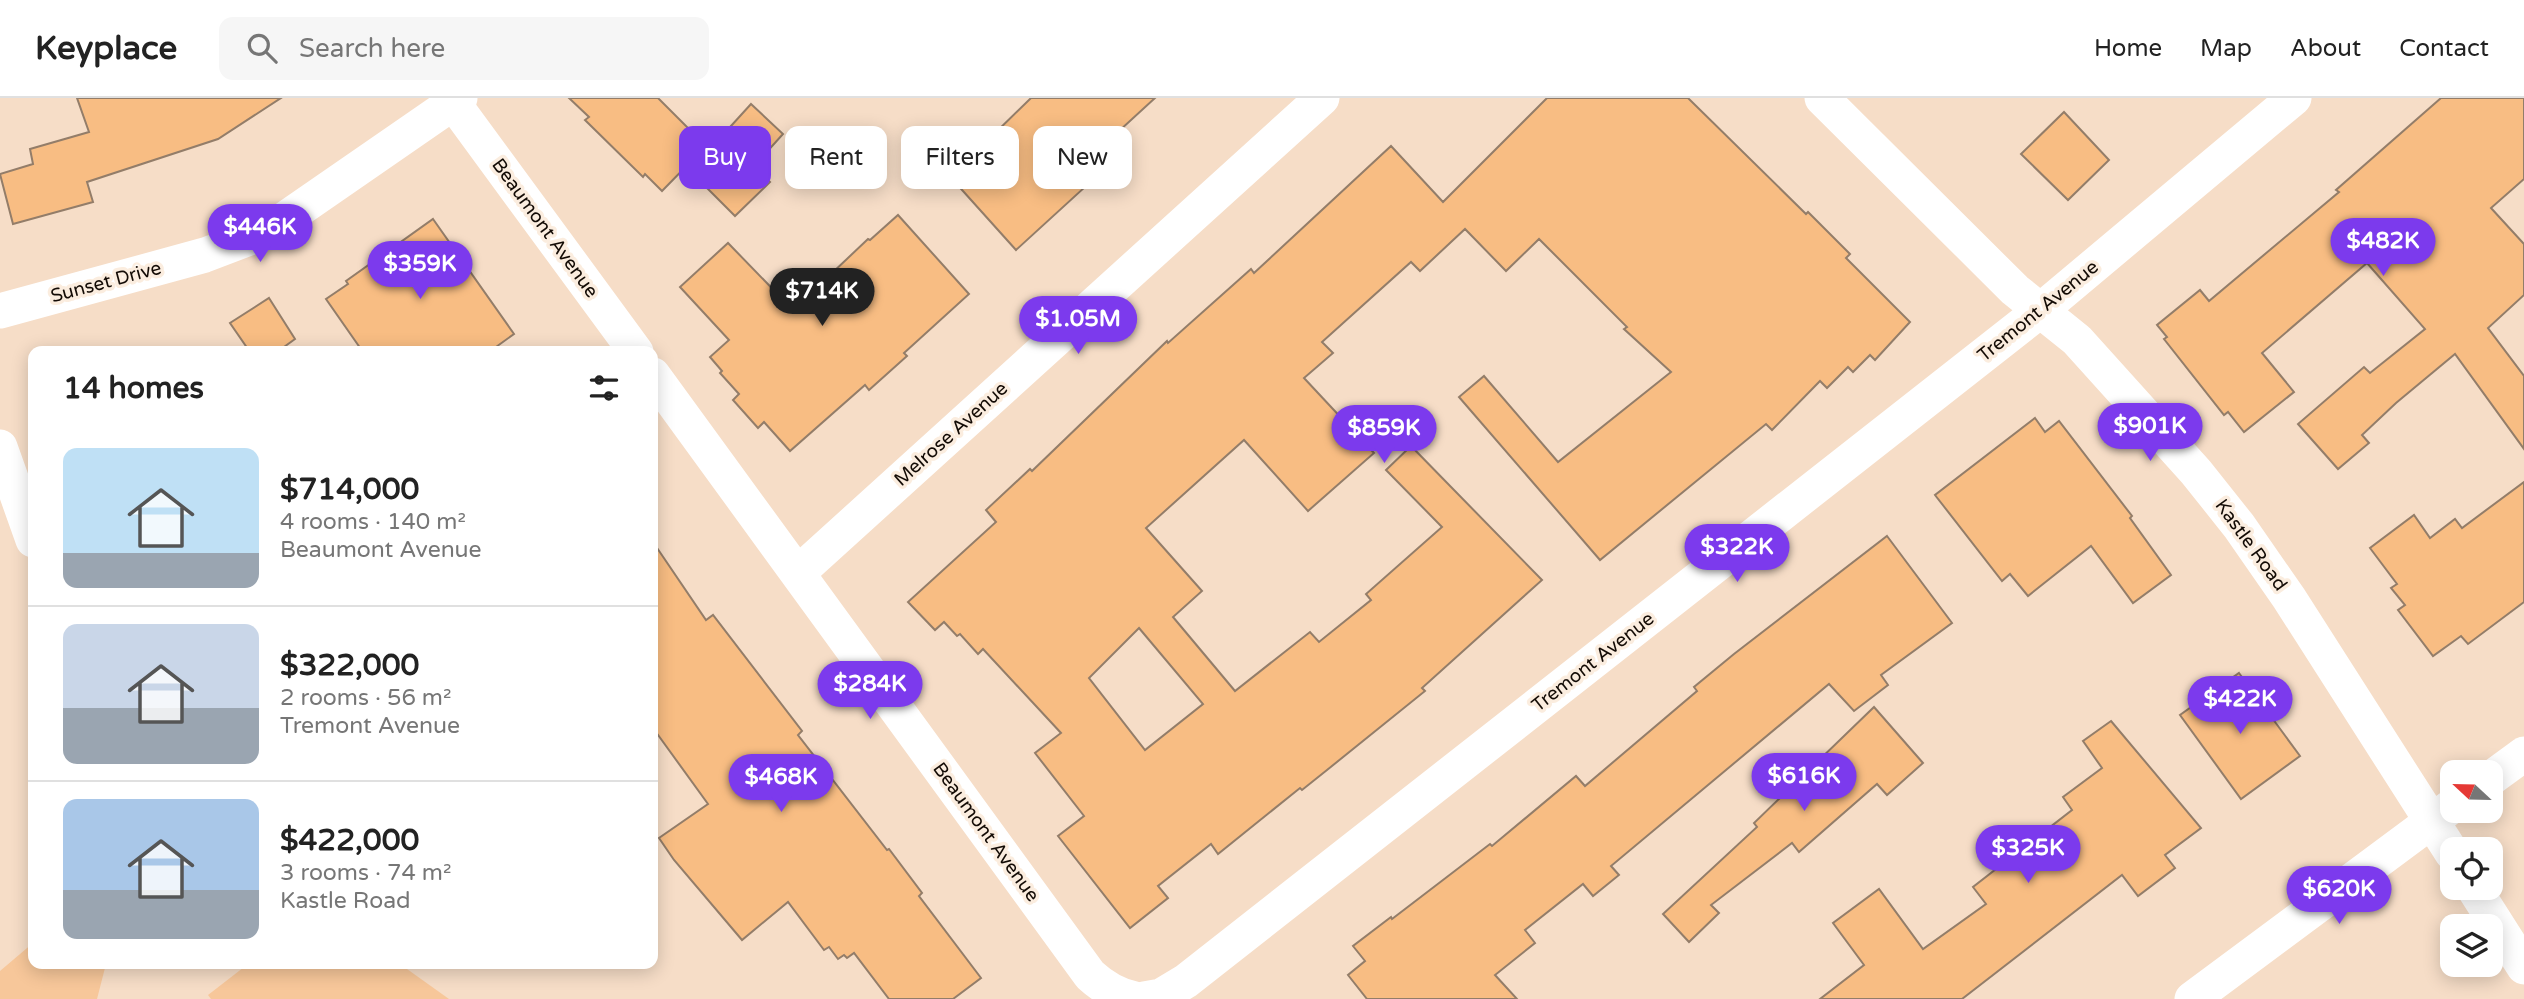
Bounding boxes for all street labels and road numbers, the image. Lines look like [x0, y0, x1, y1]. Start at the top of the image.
street label: Beaumont Avenue [487, 154, 603, 302]
street label: Tremont Avenue [1973, 256, 2103, 366]
street label: Sunset Drive [48, 257, 164, 307]
street label: Melrose Avenue [890, 377, 1012, 491]
street label: Kastle Road [2210, 495, 2292, 595]
street label: Tremont Avenue [1528, 608, 1658, 716]
street label: Beaumont Avenue [928, 758, 1044, 906]

